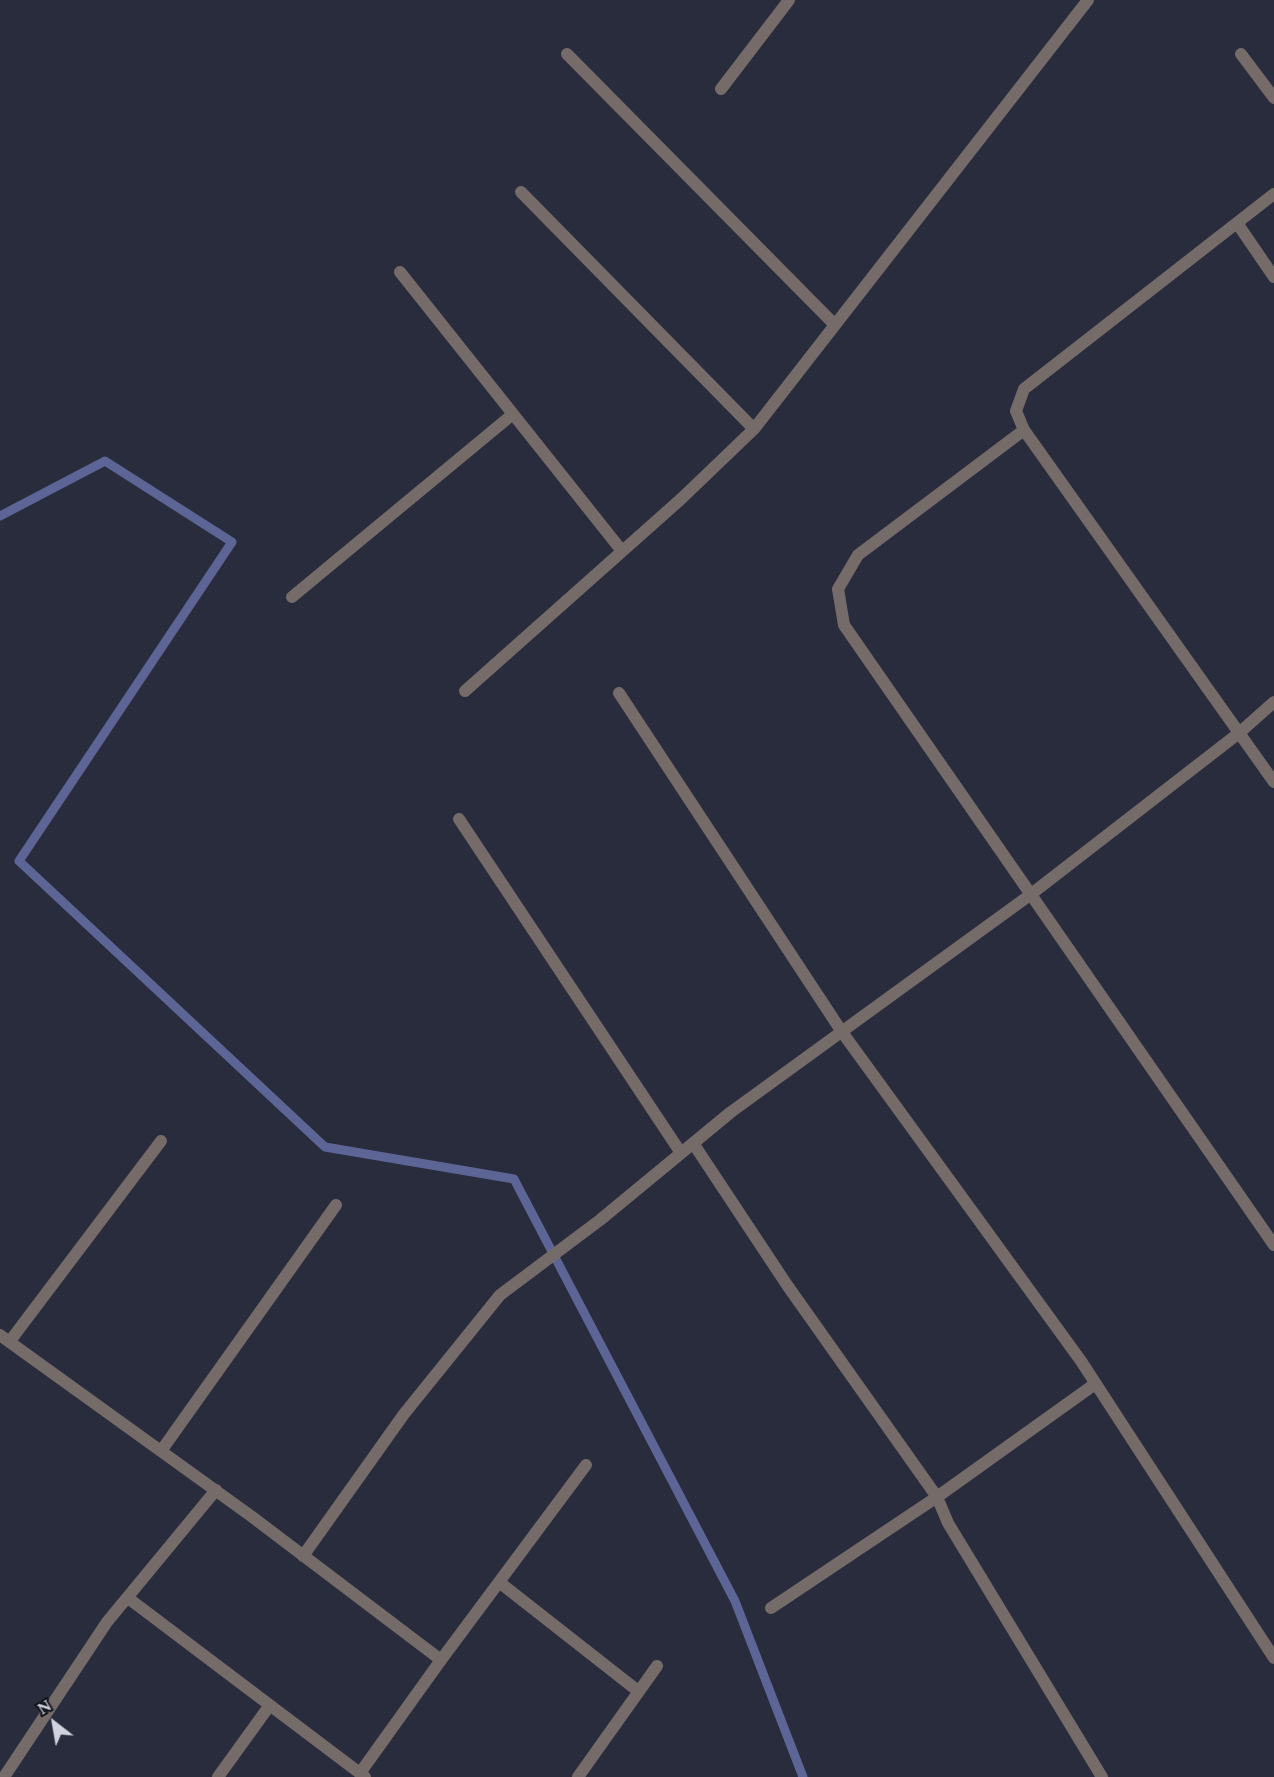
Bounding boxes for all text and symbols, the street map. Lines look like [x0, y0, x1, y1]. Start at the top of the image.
north arrow [24, 1693, 84, 1753]
text: N [33, 1694, 57, 1721]

